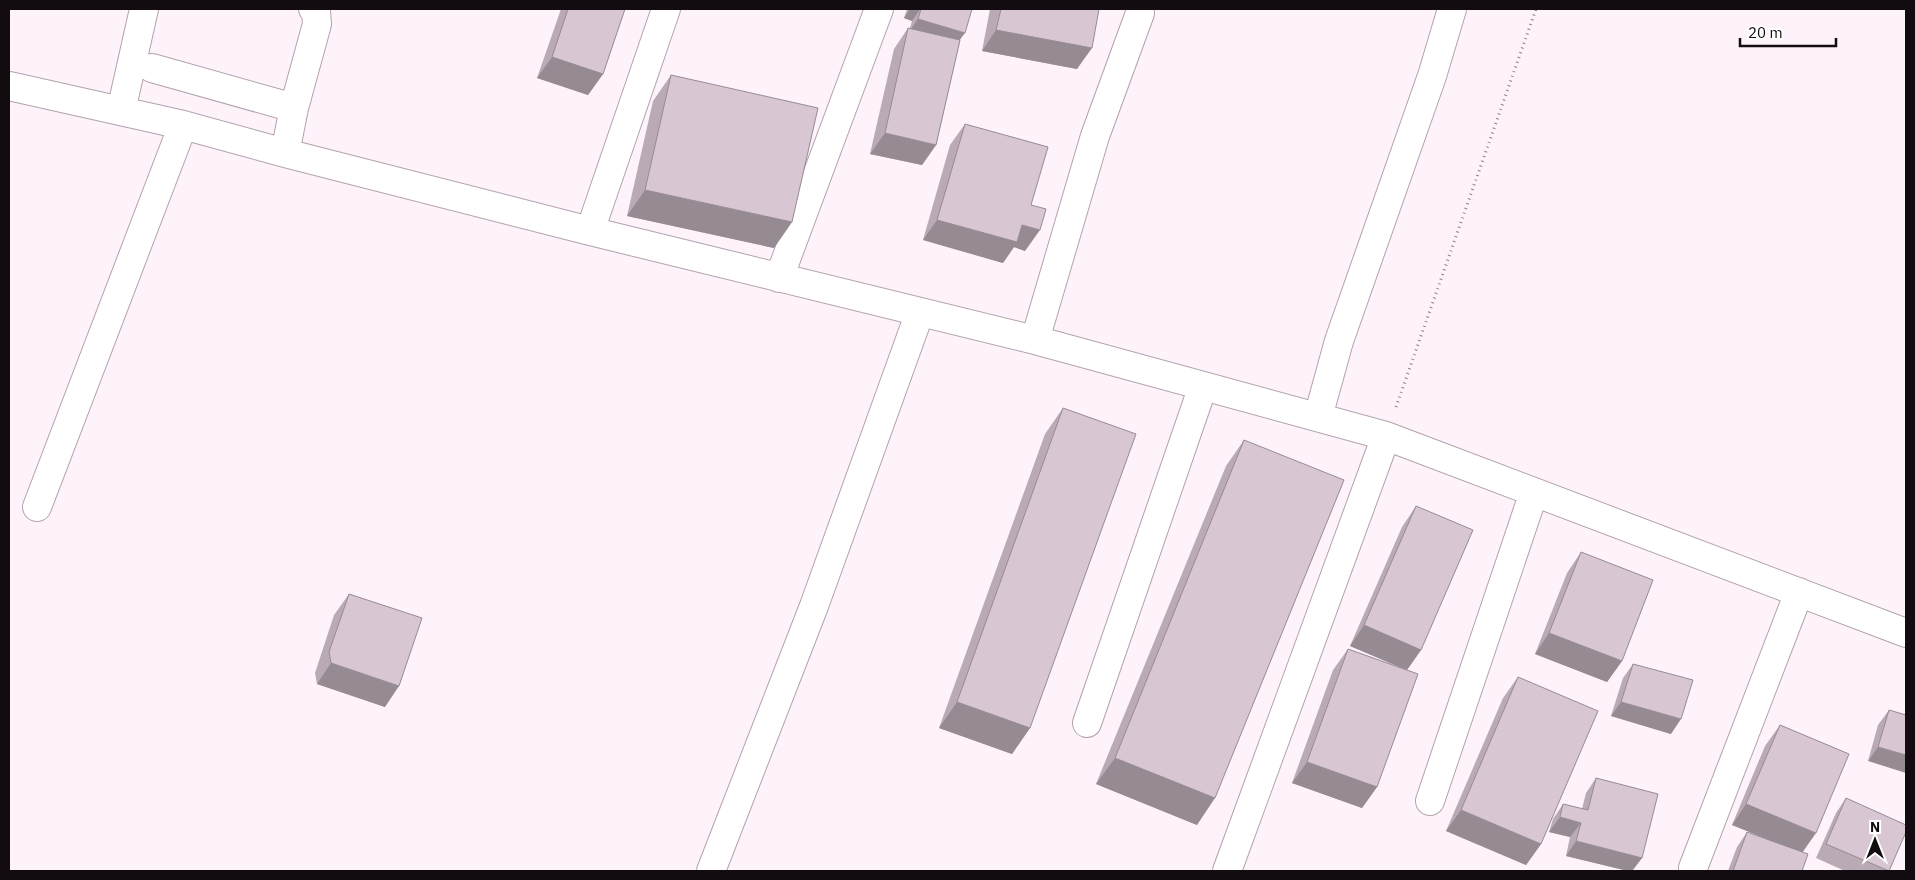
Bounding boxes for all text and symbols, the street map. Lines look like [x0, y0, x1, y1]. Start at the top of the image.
scale bar [1740, 15, 1836, 47]
text: 20 m [1748, 23, 1783, 42]
north arrow [1850, 815, 1900, 865]
text: N [1870, 818, 1880, 836]

